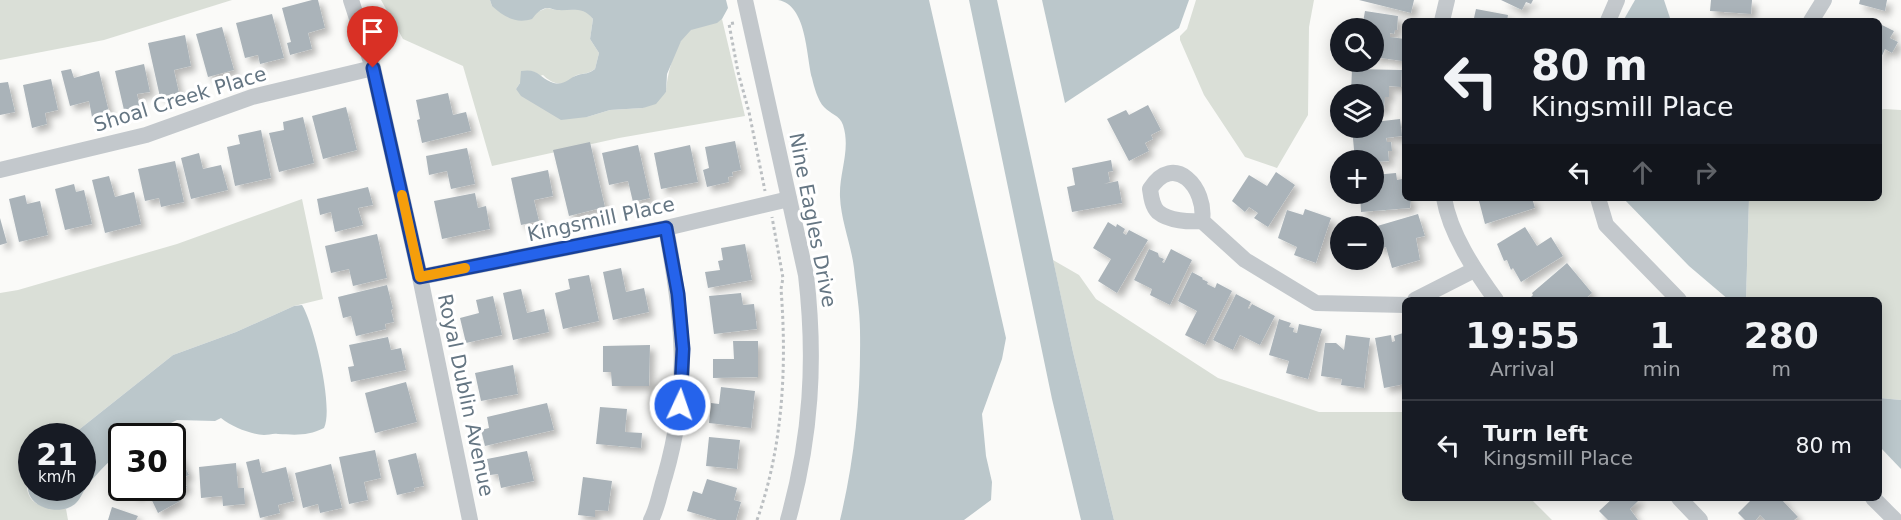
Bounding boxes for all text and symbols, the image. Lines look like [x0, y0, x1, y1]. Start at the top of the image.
pin [347, 6, 398, 68]
icon: arrive [356, 15, 389, 48]
map controls [1330, 18, 1384, 270]
button: search [1330, 18, 1384, 72]
text: 80 m [1531, 41, 1648, 90]
icon: left [1432, 42, 1510, 120]
street label: Shoal Creek Place [91, 61, 269, 137]
button: layers [1330, 84, 1384, 138]
text: Kingsmill Place [1531, 91, 1734, 122]
street label: Nine Eagles Drive [784, 131, 842, 309]
button: + [1330, 150, 1384, 204]
icon: left [1563, 156, 1596, 189]
icon: ahead [1626, 156, 1659, 189]
icon: right [1689, 156, 1722, 189]
street label: Kingsmill Place [525, 192, 677, 246]
button: − [1330, 216, 1384, 270]
street label: Royal Dublin Avenue [433, 292, 499, 498]
text: 19:55 [1465, 315, 1580, 356]
text: 1 [1649, 315, 1674, 356]
text: 280 [1744, 315, 1819, 356]
text: Arrival [1490, 357, 1555, 381]
text: min [1643, 357, 1681, 381]
text: m [1772, 357, 1791, 381]
position arrow [648, 373, 712, 437]
text: Turn left [1483, 421, 1588, 446]
speed limit sign: 30 [108, 423, 186, 501]
icon: left [1432, 429, 1465, 462]
text: 80 m [1796, 433, 1852, 458]
text: 21 [36, 437, 78, 472]
text: Kingsmill Place [1483, 446, 1633, 470]
text: km/h [38, 468, 76, 486]

